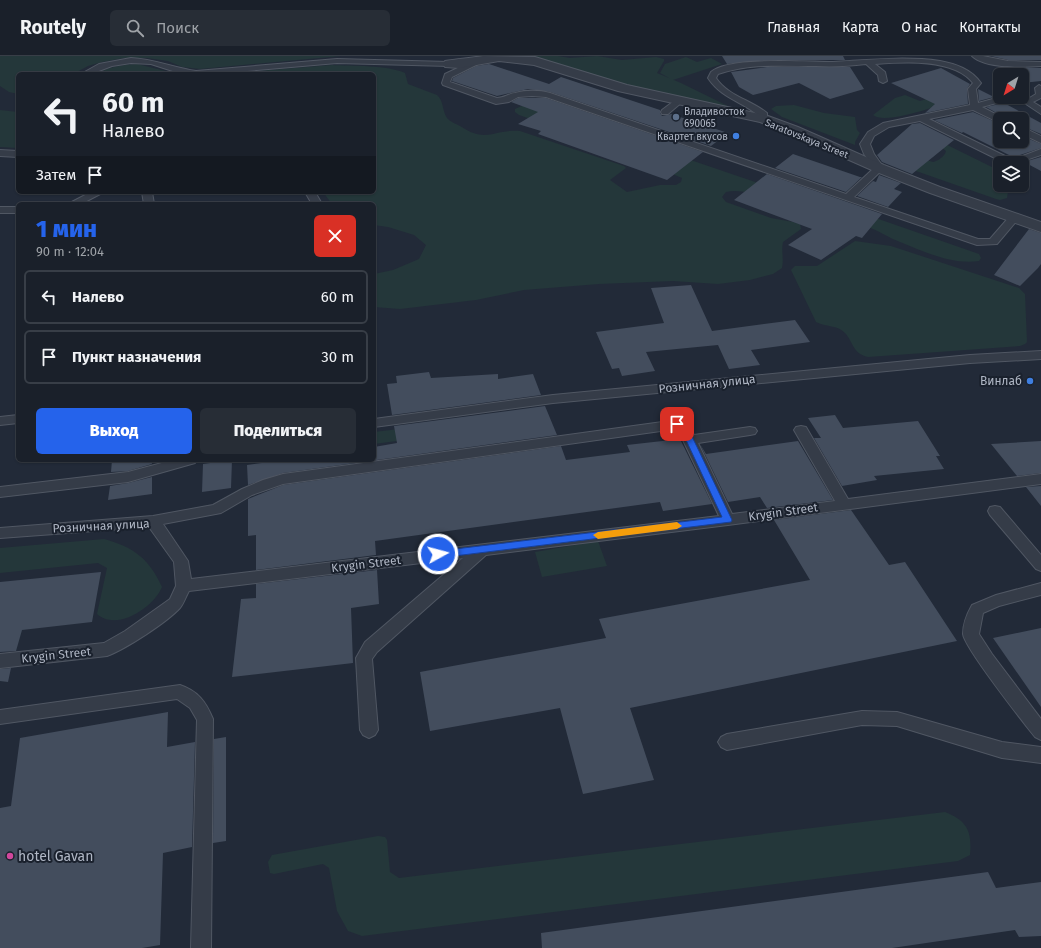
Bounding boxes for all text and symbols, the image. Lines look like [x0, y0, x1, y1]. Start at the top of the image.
search box [110, 10, 390, 46]
text: Routely [20, 16, 86, 39]
icon: search [124, 17, 146, 39]
text: Поиск [156, 19, 199, 37]
text: Главная [767, 19, 820, 36]
text: Карта [842, 19, 879, 36]
text: О нас [901, 19, 937, 36]
text: Контакты [959, 19, 1021, 36]
north arrow [993, 68, 1029, 104]
map controls [993, 68, 1029, 192]
text: 60 m [102, 86, 164, 119]
icon: left [36, 88, 88, 140]
place label: Владивосток 690065 [684, 106, 745, 130]
marker: Владивосток 690065 [671, 112, 681, 122]
button: search [993, 112, 1029, 148]
street label: Saratovskaya Street [763, 117, 850, 161]
text: Налево [102, 120, 165, 142]
place label: Квартет вкусов [657, 131, 728, 143]
marker: Квартет вкусов [731, 131, 741, 141]
button: layers [993, 156, 1029, 192]
icon: arrive [84, 164, 106, 186]
text: Затем [36, 166, 76, 184]
text: 1 мин [36, 215, 97, 243]
button: close [314, 215, 356, 257]
text: 90 m · 12:04 [36, 244, 104, 259]
icon: left [38, 286, 60, 308]
text: Налево [72, 288, 124, 306]
text: 60 m [321, 288, 354, 306]
icon: arrive [38, 346, 60, 368]
text: Пункт назначения [72, 348, 201, 366]
text: 30 m [321, 348, 354, 366]
street label: Розничная улица [658, 372, 756, 396]
place label: Винлаб [980, 374, 1022, 388]
marker: Винлаб [1025, 376, 1035, 386]
pin [660, 407, 694, 441]
button: Выход [36, 408, 192, 454]
button: Поделиться [200, 408, 356, 454]
icon: arrive [666, 413, 688, 435]
street label: Krygin Street [747, 500, 819, 524]
street label: Розничная улица [52, 516, 150, 536]
position arrow [417, 533, 459, 575]
street label: Krygin Street [330, 553, 402, 575]
street label: Krygin Street [20, 644, 92, 666]
place label: hotel Gavan [18, 848, 93, 865]
marker: hotel Gavan [5, 851, 15, 861]

